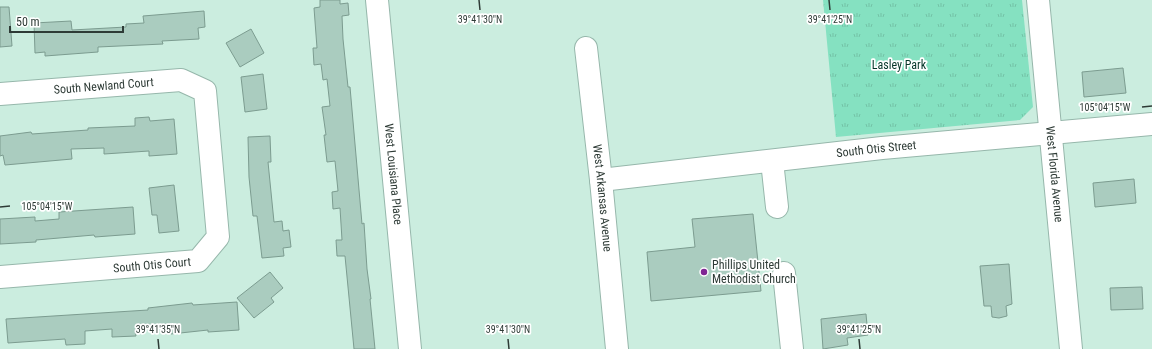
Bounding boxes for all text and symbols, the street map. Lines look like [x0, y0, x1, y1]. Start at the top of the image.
scale bar [10, 8, 123, 34]
text: 39°41'30"N [458, 14, 502, 25]
text: 39°41'25"N [808, 14, 852, 25]
text: 50 m [16, 15, 40, 29]
park label: Lasley Park [872, 58, 927, 72]
street label: South Newland Court [53, 75, 155, 97]
text: 105°04'15"W [1080, 102, 1131, 113]
street label: West Louisiana Place [382, 123, 405, 226]
street label: West Florida Avenue [1043, 126, 1066, 223]
street label: South Otis Street [836, 138, 917, 160]
street label: West Arkansas Avenue [590, 144, 615, 253]
text: 105°04'15"W [22, 201, 73, 212]
street label: South Otis Court [113, 255, 192, 275]
place label: Phillips United Methodist Church [712, 258, 796, 286]
marker: Phillips United Methodist Church [699, 267, 709, 277]
text: 39°41'35"N [136, 324, 180, 335]
text: 39°41'30"N [486, 324, 530, 335]
text: 39°41'25"N [837, 324, 881, 335]

